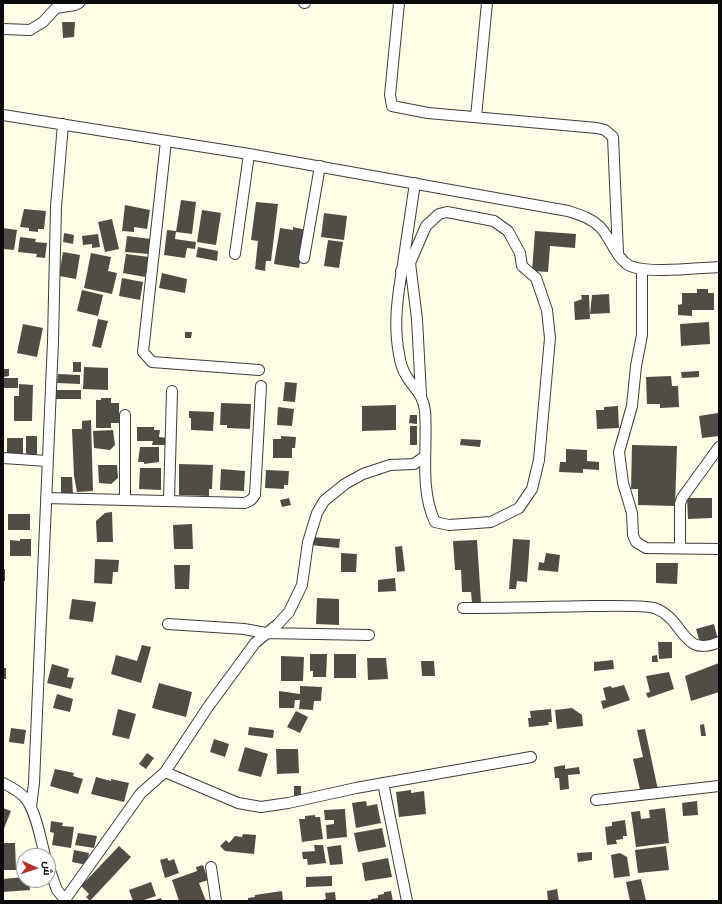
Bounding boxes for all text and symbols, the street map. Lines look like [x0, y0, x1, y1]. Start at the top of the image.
north arrow [16, 848, 56, 888]
text: ش [41, 861, 54, 876]

